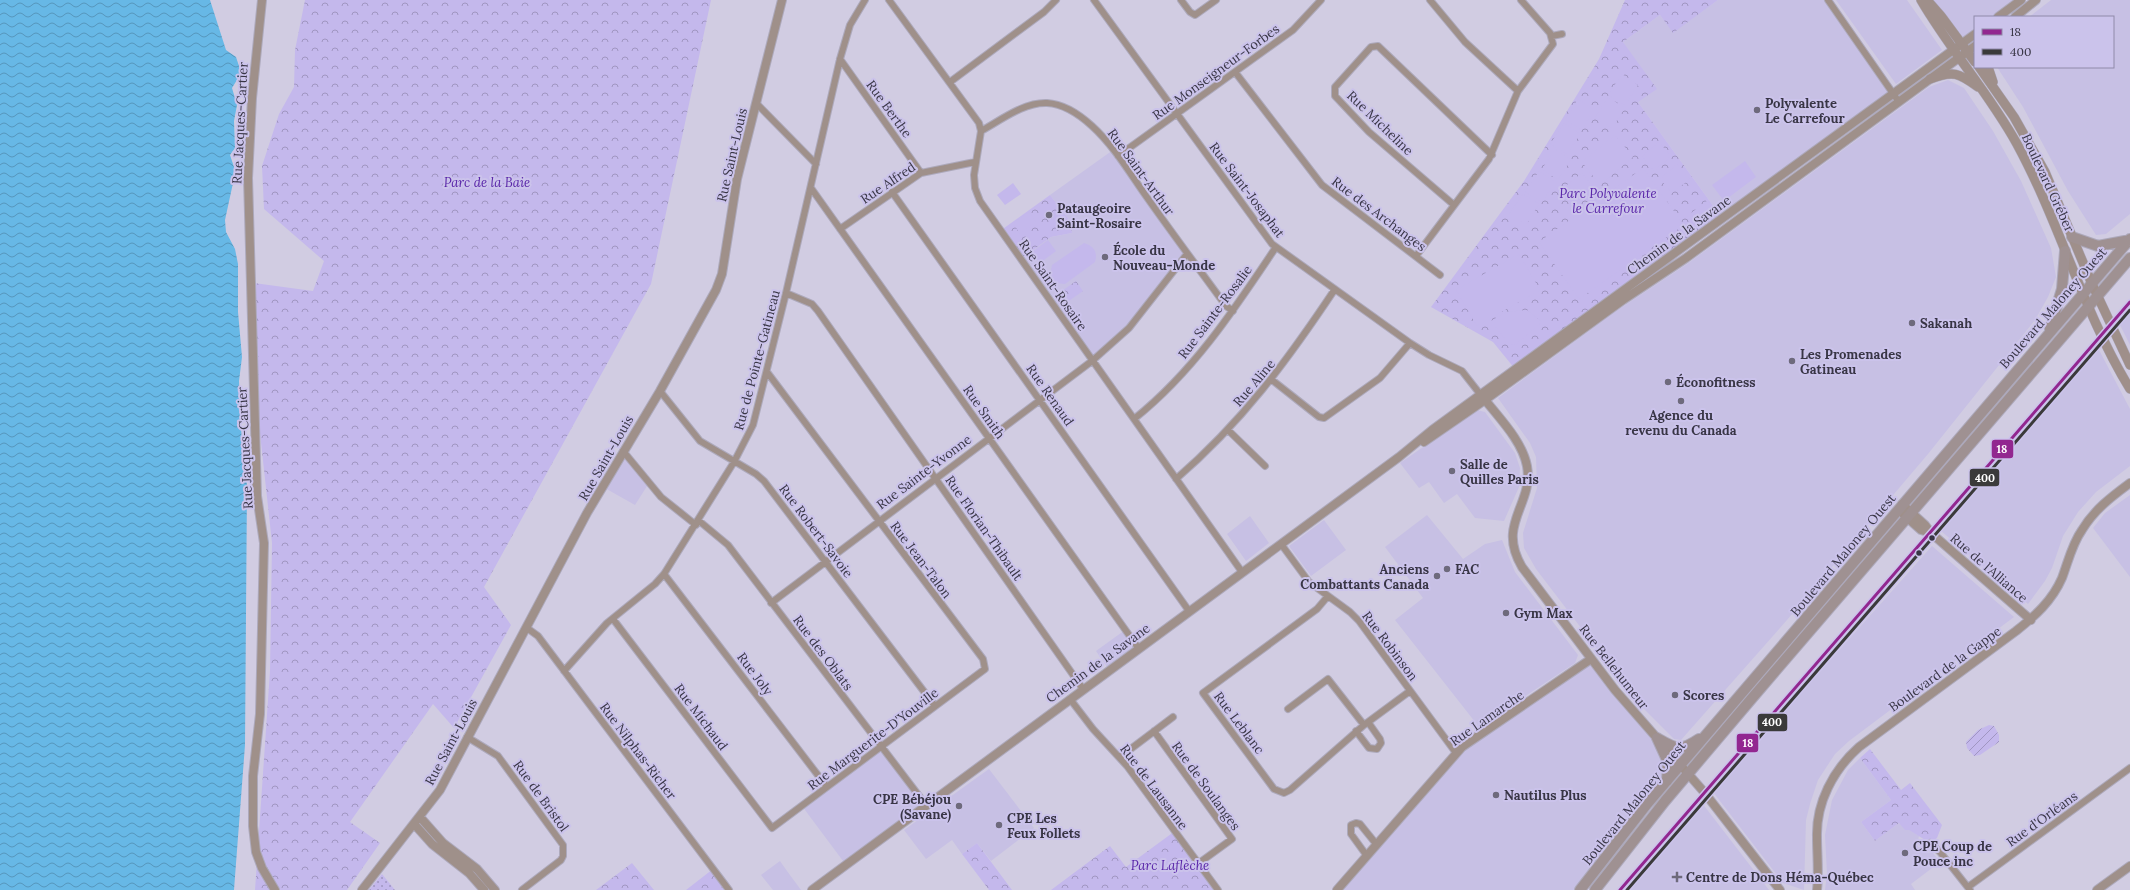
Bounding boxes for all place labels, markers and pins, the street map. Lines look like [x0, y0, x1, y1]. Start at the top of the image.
place label: Polyvalente Le Carrefour [1765, 95, 1846, 127]
marker: Polyvalente Le Carrefour [1752, 105, 1762, 115]
place label: Pataugeoire Saint-Rosaire [1057, 200, 1142, 232]
marker: Pataugeoire Saint-Rosaire [1044, 210, 1054, 220]
place label: École du Nouveau-Monde [1113, 241, 1215, 274]
marker: École du Nouveau-Monde [1100, 252, 1110, 262]
place label: Sakanah [1920, 315, 1972, 332]
marker: Sakanah [1907, 318, 1917, 328]
place label: Les Promenades Gatineau [1800, 346, 1901, 378]
marker: Les Promenades Gatineau [1787, 356, 1797, 366]
place label: Éconofitness [1676, 373, 1756, 391]
marker: Éconofitness [1663, 377, 1673, 387]
marker: Agence du revenu du Canada [1676, 396, 1686, 406]
place label: Agence du revenu du Canada [1625, 407, 1737, 439]
place label: Salle de Quilles Paris [1460, 456, 1539, 488]
marker: Salle de Quilles Paris [1447, 466, 1457, 476]
unlabelled marker [1927, 533, 1937, 543]
unlabelled marker [1914, 548, 1924, 558]
place label: Anciens Combattants Canada [1300, 561, 1429, 593]
place label: FAC [1455, 561, 1479, 578]
marker: FAC [1442, 564, 1452, 574]
marker: Anciens Combattants Canada [1432, 571, 1442, 581]
place label: Gym Max [1514, 605, 1573, 622]
marker: Gym Max [1501, 608, 1511, 618]
place label: Scores [1683, 687, 1724, 704]
marker: Scores [1670, 690, 1680, 700]
place label: Nautilus Plus [1504, 787, 1587, 804]
marker: Nautilus Plus [1491, 790, 1501, 800]
place label: CPE Bébéjou (Savane) [873, 791, 951, 823]
marker: CPE Bébéjou (Savane) [954, 801, 964, 811]
place label: CPE Les Feux Follets [1007, 810, 1080, 842]
marker: CPE Les Feux Follets [994, 820, 1004, 830]
place label: CPE Coup de Pouce inc [1913, 838, 1992, 870]
marker: CPE Coup de Pouce inc [1900, 848, 1910, 858]
place label: Centre de Dons Héma-Québec [1686, 869, 1874, 886]
marker: Centre de Dons Héma-Québec [1671, 871, 1683, 883]

